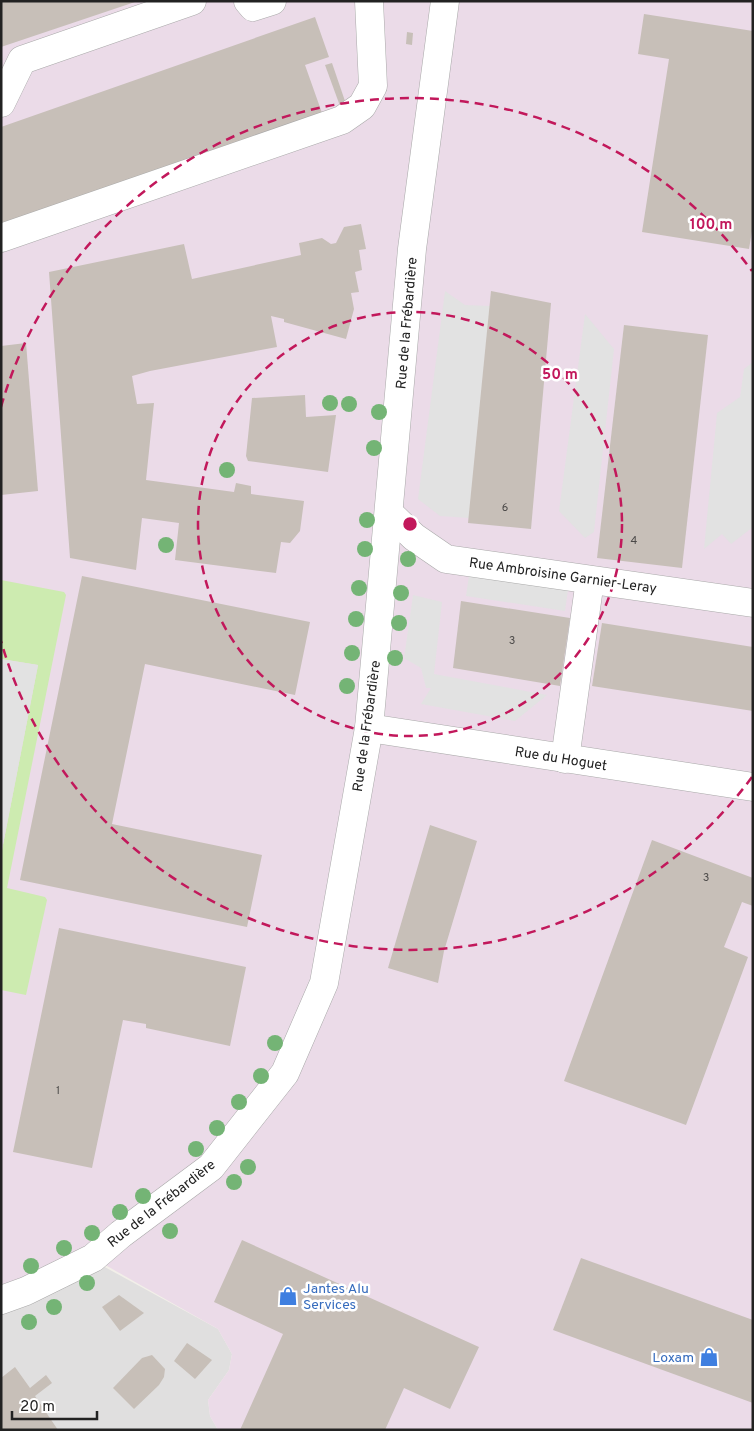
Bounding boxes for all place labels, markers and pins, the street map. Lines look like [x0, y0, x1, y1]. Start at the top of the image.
centre of rings [401, 515, 419, 533]
place label: Jantes Alu Services [303, 1281, 369, 1314]
shop icon: Jantes Alu Services [277, 1285, 299, 1307]
shop icon: Loxam [698, 1346, 720, 1368]
place label: Loxam [652, 1350, 694, 1367]

